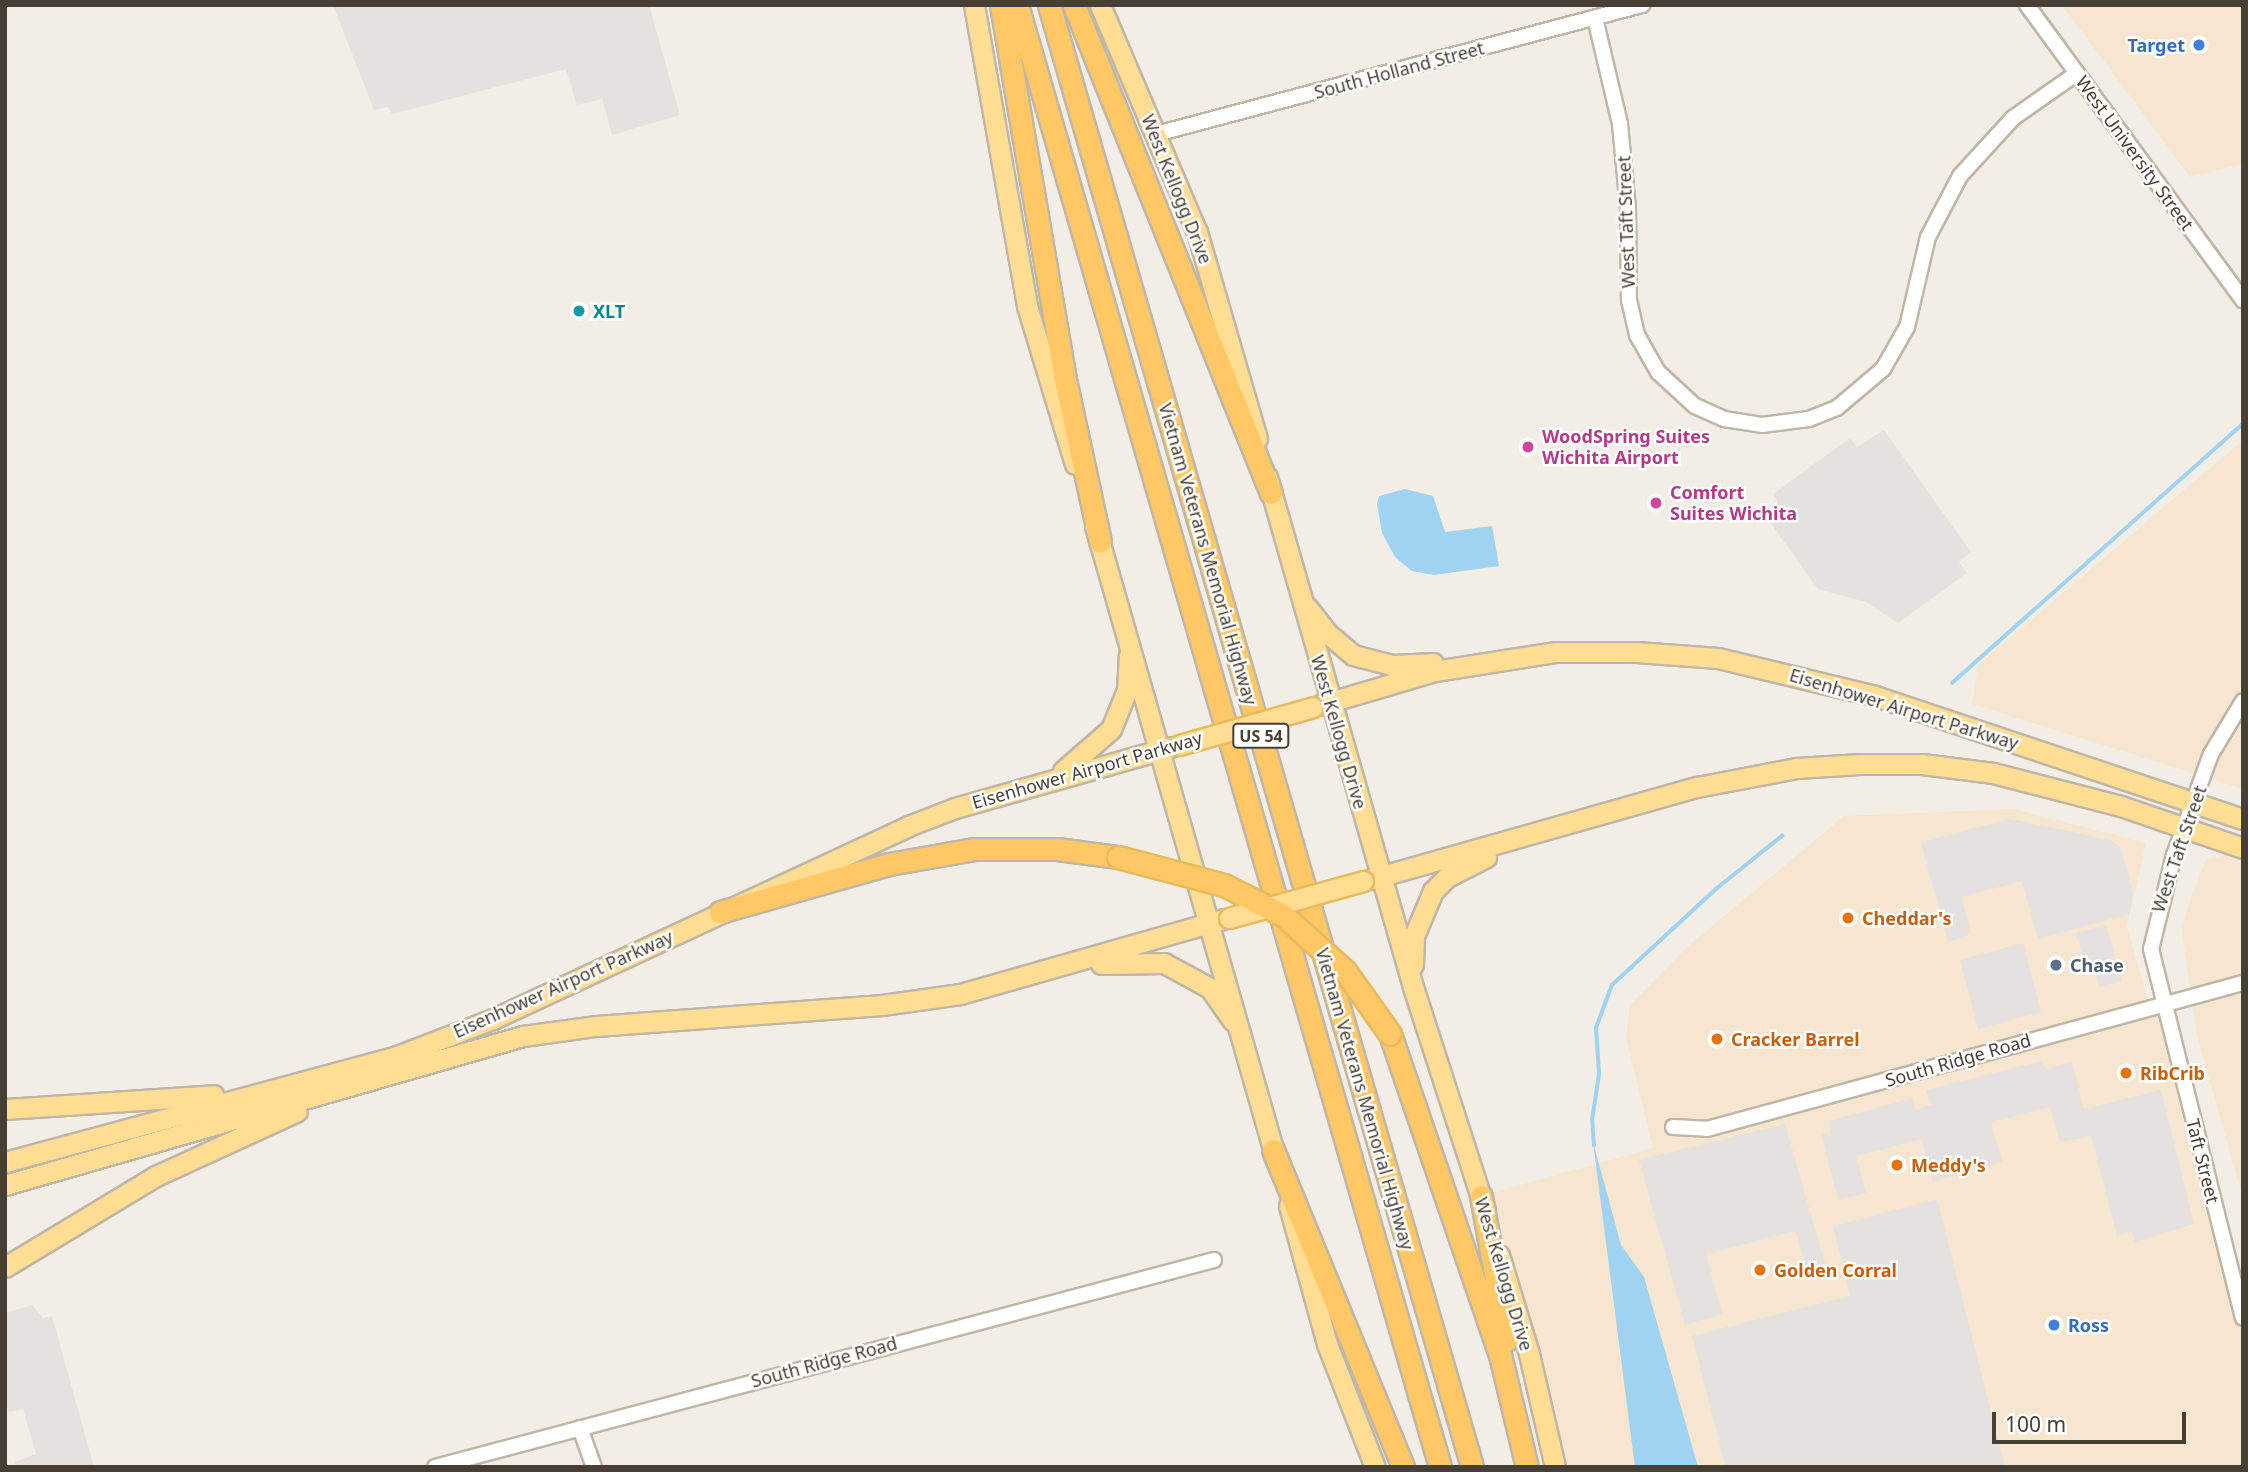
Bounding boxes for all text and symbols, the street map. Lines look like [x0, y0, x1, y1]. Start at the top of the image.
place label: Target [2127, 34, 2185, 56]
street label: South Holland Street [1312, 37, 1486, 103]
marker: Target [2191, 37, 2207, 53]
street label: West University Street [2072, 71, 2198, 235]
street label: West Kellogg Drive [1137, 111, 1217, 267]
street label: West Taft Street [1613, 155, 1639, 289]
place label: XLT [593, 300, 625, 322]
marker: XLT [571, 303, 587, 319]
street label: Vietnam Veterans Memorial Highway [1154, 401, 1262, 707]
place label: WoodSpring Suites Wichita Airport [1542, 426, 1710, 468]
marker: WoodSpring Suites Wichita Airport [1520, 439, 1536, 455]
place label: Comfort Suites Wichita [1670, 482, 1797, 524]
marker: Comfort Suites Wichita [1648, 495, 1664, 511]
street label: West Kellogg Drive [1307, 653, 1371, 811]
street label: Eisenhower Airport Parkway [1787, 664, 2021, 754]
road number: US 54 [1231, 723, 1291, 748]
street label: Eisenhower Airport Parkway [970, 727, 1204, 813]
street label: West Taft Street [2147, 783, 2211, 915]
place label: Cheddar's [1862, 907, 1952, 929]
marker: Cheddar's [1840, 910, 1856, 926]
street label: Eisenhower Airport Parkway [450, 926, 676, 1042]
street label: Vietnam Veterans Memorial Highway [1311, 946, 1419, 1252]
place label: Chase [2070, 954, 2124, 976]
marker: Chase [2048, 957, 2064, 973]
place label: Cracker Barrel [1731, 1028, 1860, 1050]
street label: South Ridge Road [1883, 1029, 2033, 1091]
marker: Cracker Barrel [1709, 1031, 1725, 1047]
place label: RibCrib [2140, 1062, 2205, 1084]
marker: RibCrib [2118, 1065, 2134, 1081]
street label: Taft Street [2182, 1117, 2224, 1205]
place label: Meddy's [1911, 1154, 1986, 1176]
marker: Meddy's [1889, 1157, 1905, 1173]
street label: West Kellogg Drive [1470, 1195, 1538, 1353]
place label: Golden Corral [1774, 1259, 1897, 1281]
marker: Golden Corral [1752, 1262, 1768, 1278]
place label: Ross [2068, 1314, 2109, 1336]
marker: Ross [2046, 1317, 2062, 1333]
street label: South Ridge Road [749, 1332, 899, 1392]
scale bar [1996, 1398, 2190, 1442]
text: 100 m [2005, 1410, 2066, 1438]

